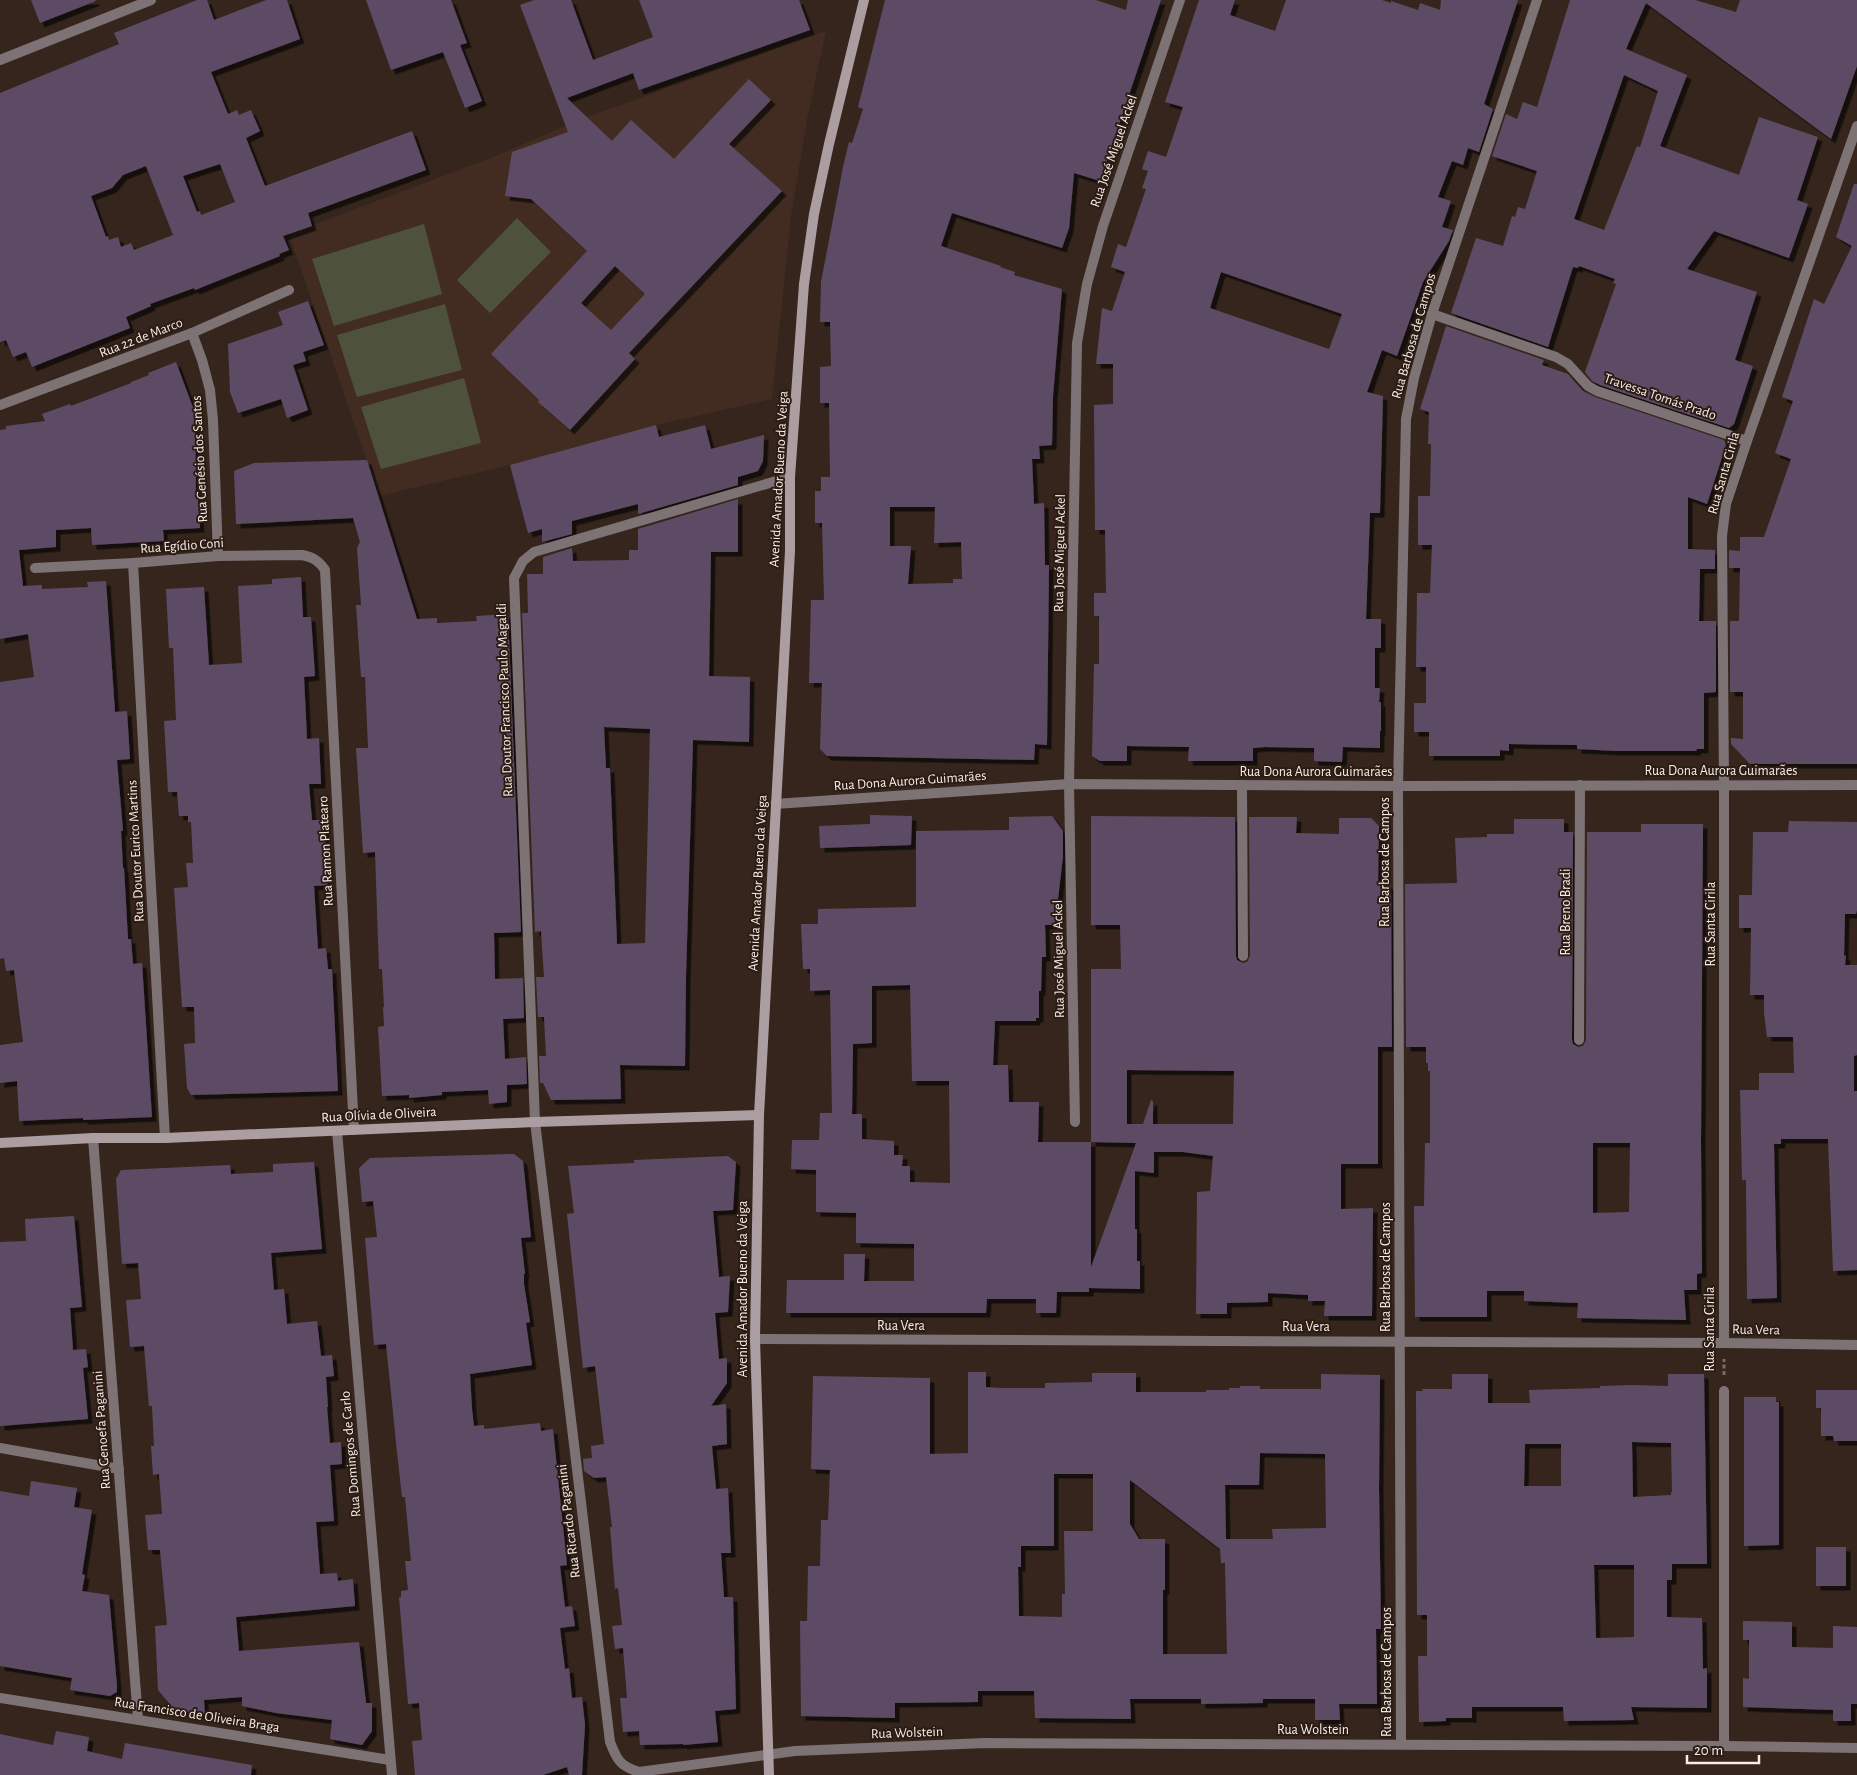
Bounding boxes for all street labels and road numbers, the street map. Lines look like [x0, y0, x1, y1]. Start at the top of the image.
street label: Rua José Miguel Ackel [1088, 93, 1140, 209]
street label: Rua Barbosa de Campos [1389, 272, 1439, 400]
street label: Rua 22 de Marco [97, 316, 185, 360]
street label: Travessa Tomás Prado [1602, 371, 1718, 423]
street label: Avenida Amador Bueno da Veiga [767, 390, 791, 568]
street label: Rua Genésio dos Santos [190, 395, 210, 523]
street label: Rua Santa Cirila [1706, 430, 1743, 516]
street label: Rua José Miguel Ackel [1052, 494, 1068, 612]
street label: Rua Egídio Coni [140, 536, 224, 556]
street label: Rua Doutor Francisco Paulo Magaldi [495, 603, 515, 797]
street label: Rua Dona Aurora Guimarães [1644, 764, 1798, 778]
street label: Rua Dona Aurora Guimarães [1239, 765, 1393, 779]
street label: Rua Dona Aurora Guimarães [833, 769, 987, 793]
street label: Rua Doutor Eurico Martins [125, 780, 147, 922]
street label: Avenida Amador Bueno da Veiga [746, 794, 770, 972]
street label: Rua Ramon Platearo [316, 795, 336, 906]
street label: Rua Barbosa de Campos [1378, 797, 1392, 927]
street label: Rua Breno Bradi [1559, 868, 1573, 956]
street label: Rua Santa Cirila [1704, 881, 1718, 967]
street label: Rua José Miguel Ackel [1051, 900, 1067, 1018]
street label: Rua Olívia de Oliveira [321, 1105, 438, 1125]
street label: Avenida Amador Bueno da Veiga [736, 1200, 750, 1377]
street label: Rua Barbosa de Campos [1379, 1202, 1393, 1332]
street label: Rua Santa Cirila [1703, 1286, 1717, 1372]
street label: Rua Vera [877, 1319, 926, 1333]
street label: Rua Vera [1282, 1320, 1331, 1334]
street label: Rua Vera [1732, 1323, 1781, 1337]
street label: Rua Genoefa Paganini [91, 1370, 113, 1490]
street label: Rua Domingos de Carlo [338, 1390, 363, 1518]
street label: Rua Ricardo Paganini [555, 1463, 583, 1579]
street label: Rua Barbosa de Campos [1380, 1607, 1394, 1737]
street label: Rua Francisco de Oliveira Braga [113, 1695, 281, 1735]
street label: Rua Wolstein [1277, 1723, 1349, 1737]
street label: Rua Wolstein [871, 1725, 943, 1741]

